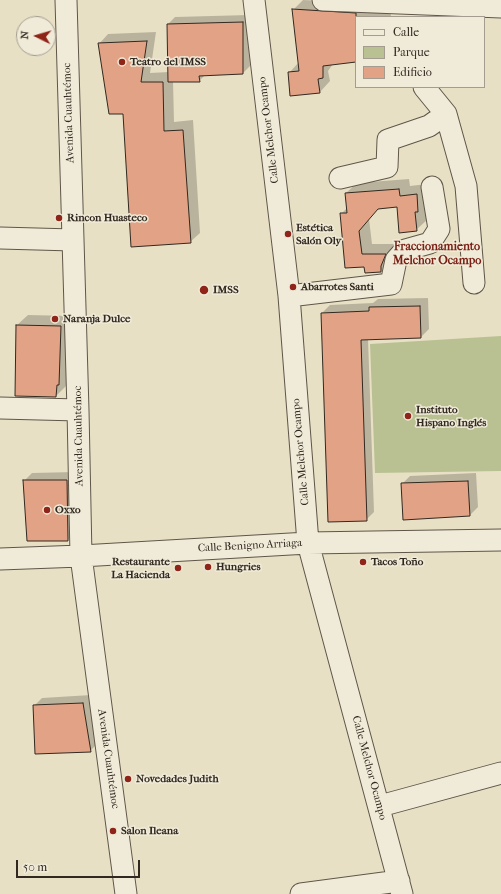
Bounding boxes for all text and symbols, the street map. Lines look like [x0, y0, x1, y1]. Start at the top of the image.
north arrow [16, 16, 56, 56]
legend [355, 16, 485, 88]
text: Calle [393, 25, 419, 39]
text: N [18, 30, 31, 40]
text: Parque [393, 45, 430, 59]
place label: Teatro del IMSS [130, 55, 206, 69]
marker: Teatro del IMSS [117, 57, 127, 67]
street label: Avenida Cuauhtémoc [61, 63, 77, 163]
text: Edificio [393, 65, 432, 79]
street label: Calle Melchor Ocampo [256, 76, 282, 184]
place label: Rincon Huasteco [67, 211, 147, 225]
marker: Rincon Huasteco [54, 213, 64, 223]
place label: Estética Salón Oly [296, 221, 341, 247]
marker: Estética Salón Oly [283, 229, 293, 239]
district label: Fraccionamiento Melchor Ocampo [393, 240, 481, 268]
place label: Abarrotes Santi [301, 280, 374, 294]
marker: Abarrotes Santi [288, 282, 298, 292]
place label: IMSS [213, 283, 239, 297]
marker: IMSS [198, 284, 210, 296]
place label: Naranja Dulce [63, 312, 130, 326]
marker: Naranja Dulce [50, 314, 60, 324]
street label: Avenida Cuauhtémoc [72, 386, 86, 486]
street label: Calle Melchor Ocampo [290, 398, 312, 506]
place label: Instituto Hispano Inglés [416, 403, 486, 429]
marker: Instituto Hispano Inglés [403, 411, 413, 421]
place label: Oxxo [55, 503, 81, 517]
marker: Oxxo [42, 505, 52, 515]
street label: Calle Benigno Arriaga [197, 537, 303, 555]
place label: Restaurante La Hacienda [111, 555, 170, 581]
place label: Tacos Toño [371, 555, 423, 569]
marker: Tacos Toño [358, 557, 368, 567]
place label: Hungries [216, 560, 260, 574]
marker: Hungries [203, 562, 213, 572]
marker: Restaurante La Hacienda [173, 563, 183, 573]
street label: Avenida Cuauhtémoc [94, 708, 122, 810]
street label: Calle Melchor Ocampo [349, 714, 389, 822]
place label: Novedades Judith [136, 772, 219, 786]
marker: Novedades Judith [123, 774, 133, 784]
place label: Salon Ileana [121, 824, 178, 838]
marker: Salon Ileana [108, 826, 118, 836]
scale bar [18, 852, 142, 878]
text: 50 m [23, 860, 47, 874]

